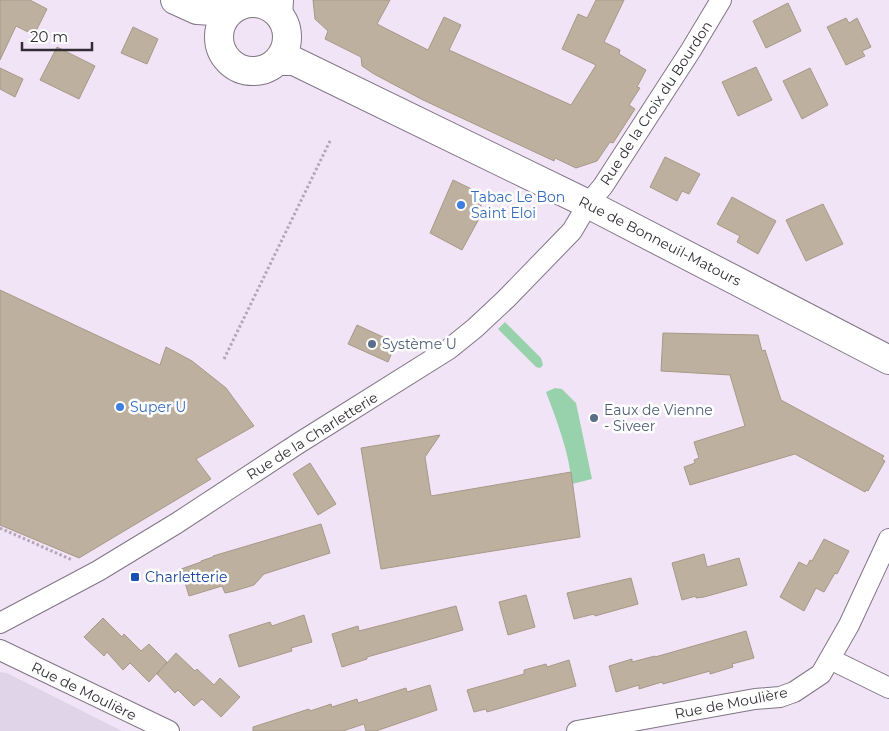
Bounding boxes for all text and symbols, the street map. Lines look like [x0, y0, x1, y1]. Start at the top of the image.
street label: Rue de la Croix du Bourdon [596, 17, 716, 189]
scale bar [22, 20, 92, 52]
text: 20 m [30, 27, 68, 46]
place label: Tabac Le Bon Saint Eloi [471, 188, 565, 222]
street label: Rue de Bonneuil-Matours [576, 192, 744, 290]
marker: Tabac Le Bon Saint Eloi [455, 199, 467, 211]
place label: Système U [382, 335, 457, 353]
marker: Système U [366, 338, 378, 350]
street label: Rue de la Charletterie [243, 388, 381, 484]
place label: Super U [130, 398, 186, 416]
marker: Super U [114, 401, 126, 413]
place label: Eaux de Vienne - Siveer [604, 401, 713, 435]
marker: Eaux de Vienne - Siveer [588, 412, 600, 424]
place label: Charletterie [145, 568, 227, 586]
marker: Charletterie [129, 571, 141, 583]
street label: Rue de Moulière [29, 658, 139, 724]
street label: Rue de Moulière [673, 683, 789, 723]

